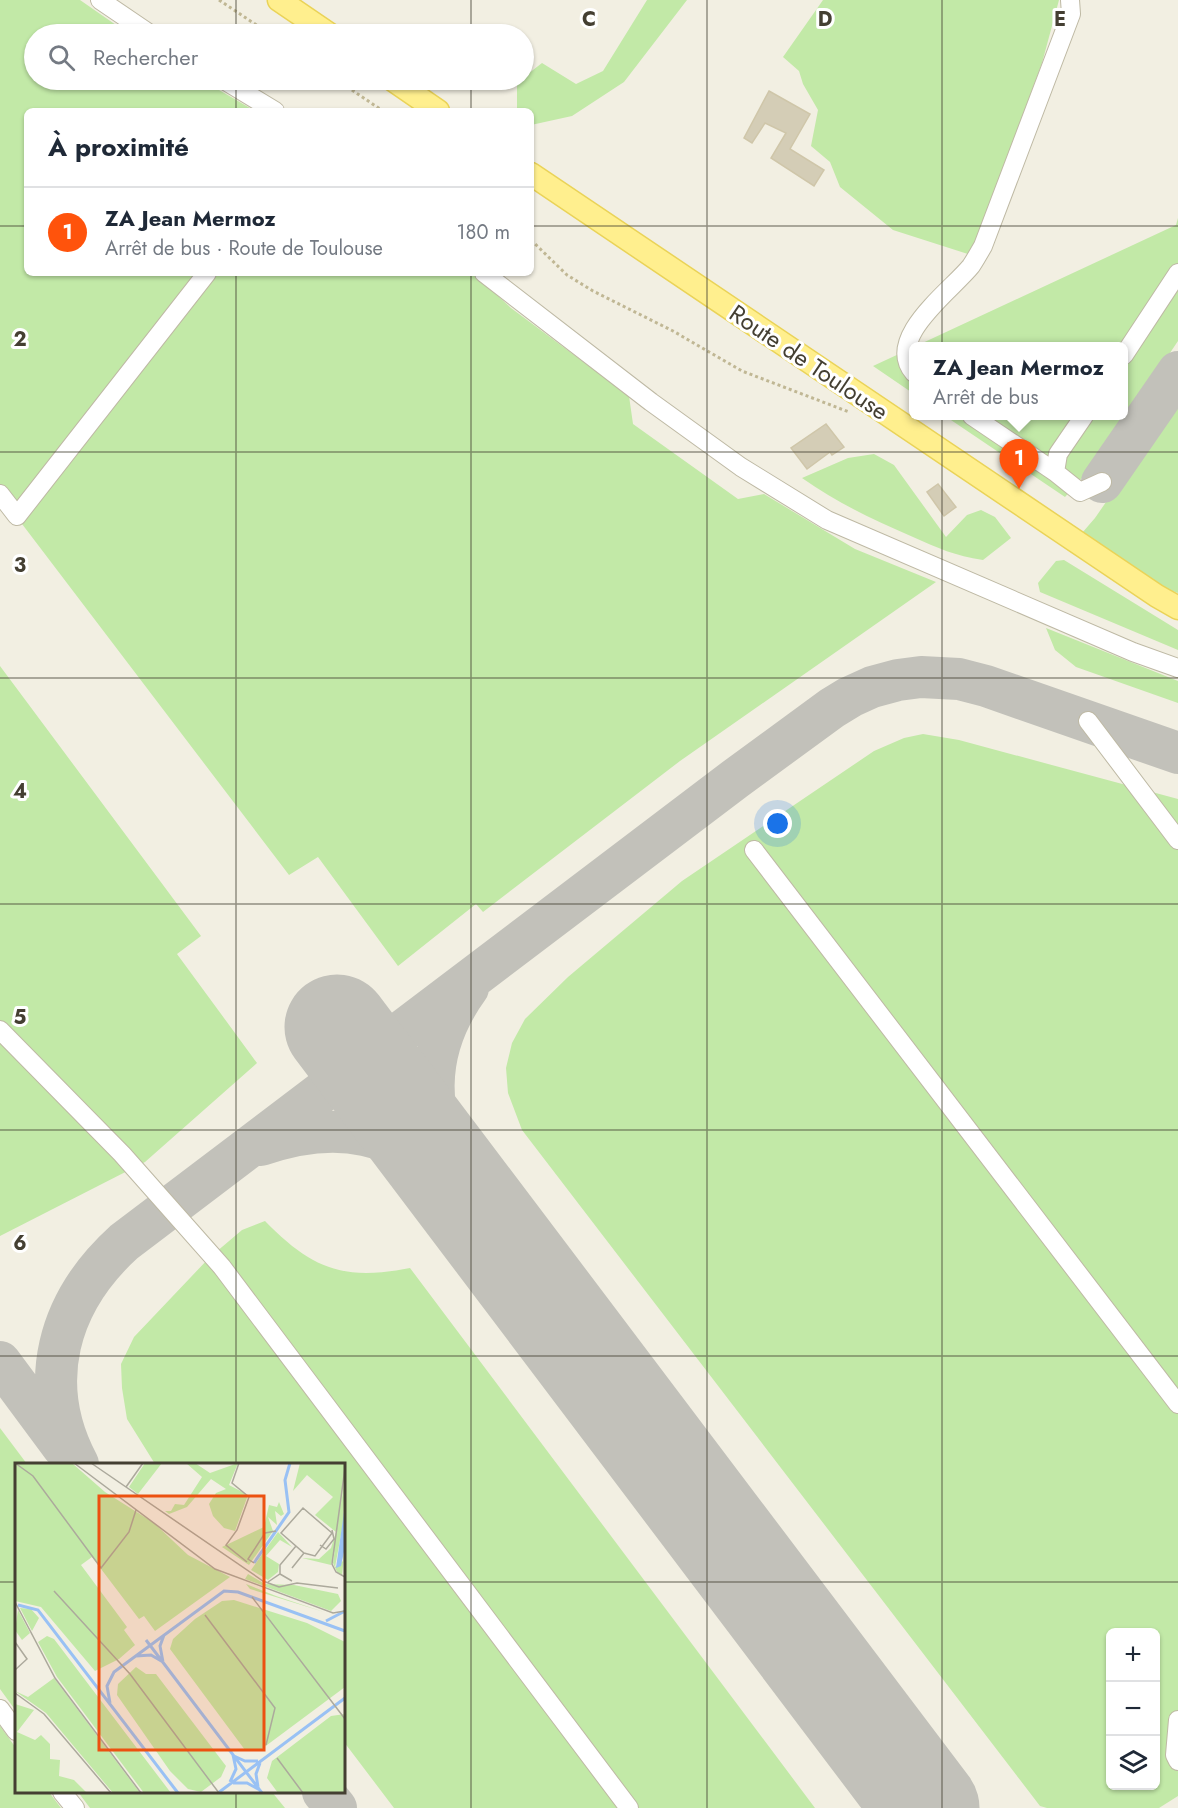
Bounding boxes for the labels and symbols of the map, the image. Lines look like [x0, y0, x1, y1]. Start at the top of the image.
text: C [582, 5, 596, 34]
text: D [818, 5, 832, 34]
text: E [1054, 5, 1066, 34]
street label: Route de Toulouse [722, 296, 896, 428]
text: 2 [13, 325, 27, 354]
pin: 1 [1000, 440, 1038, 489]
text: 3 [14, 551, 26, 580]
text: 4 [13, 777, 27, 806]
your location [763, 809, 792, 838]
text: 5 [14, 1003, 27, 1032]
text: 6 [13, 1229, 27, 1258]
inset map [15, 1463, 345, 1793]

